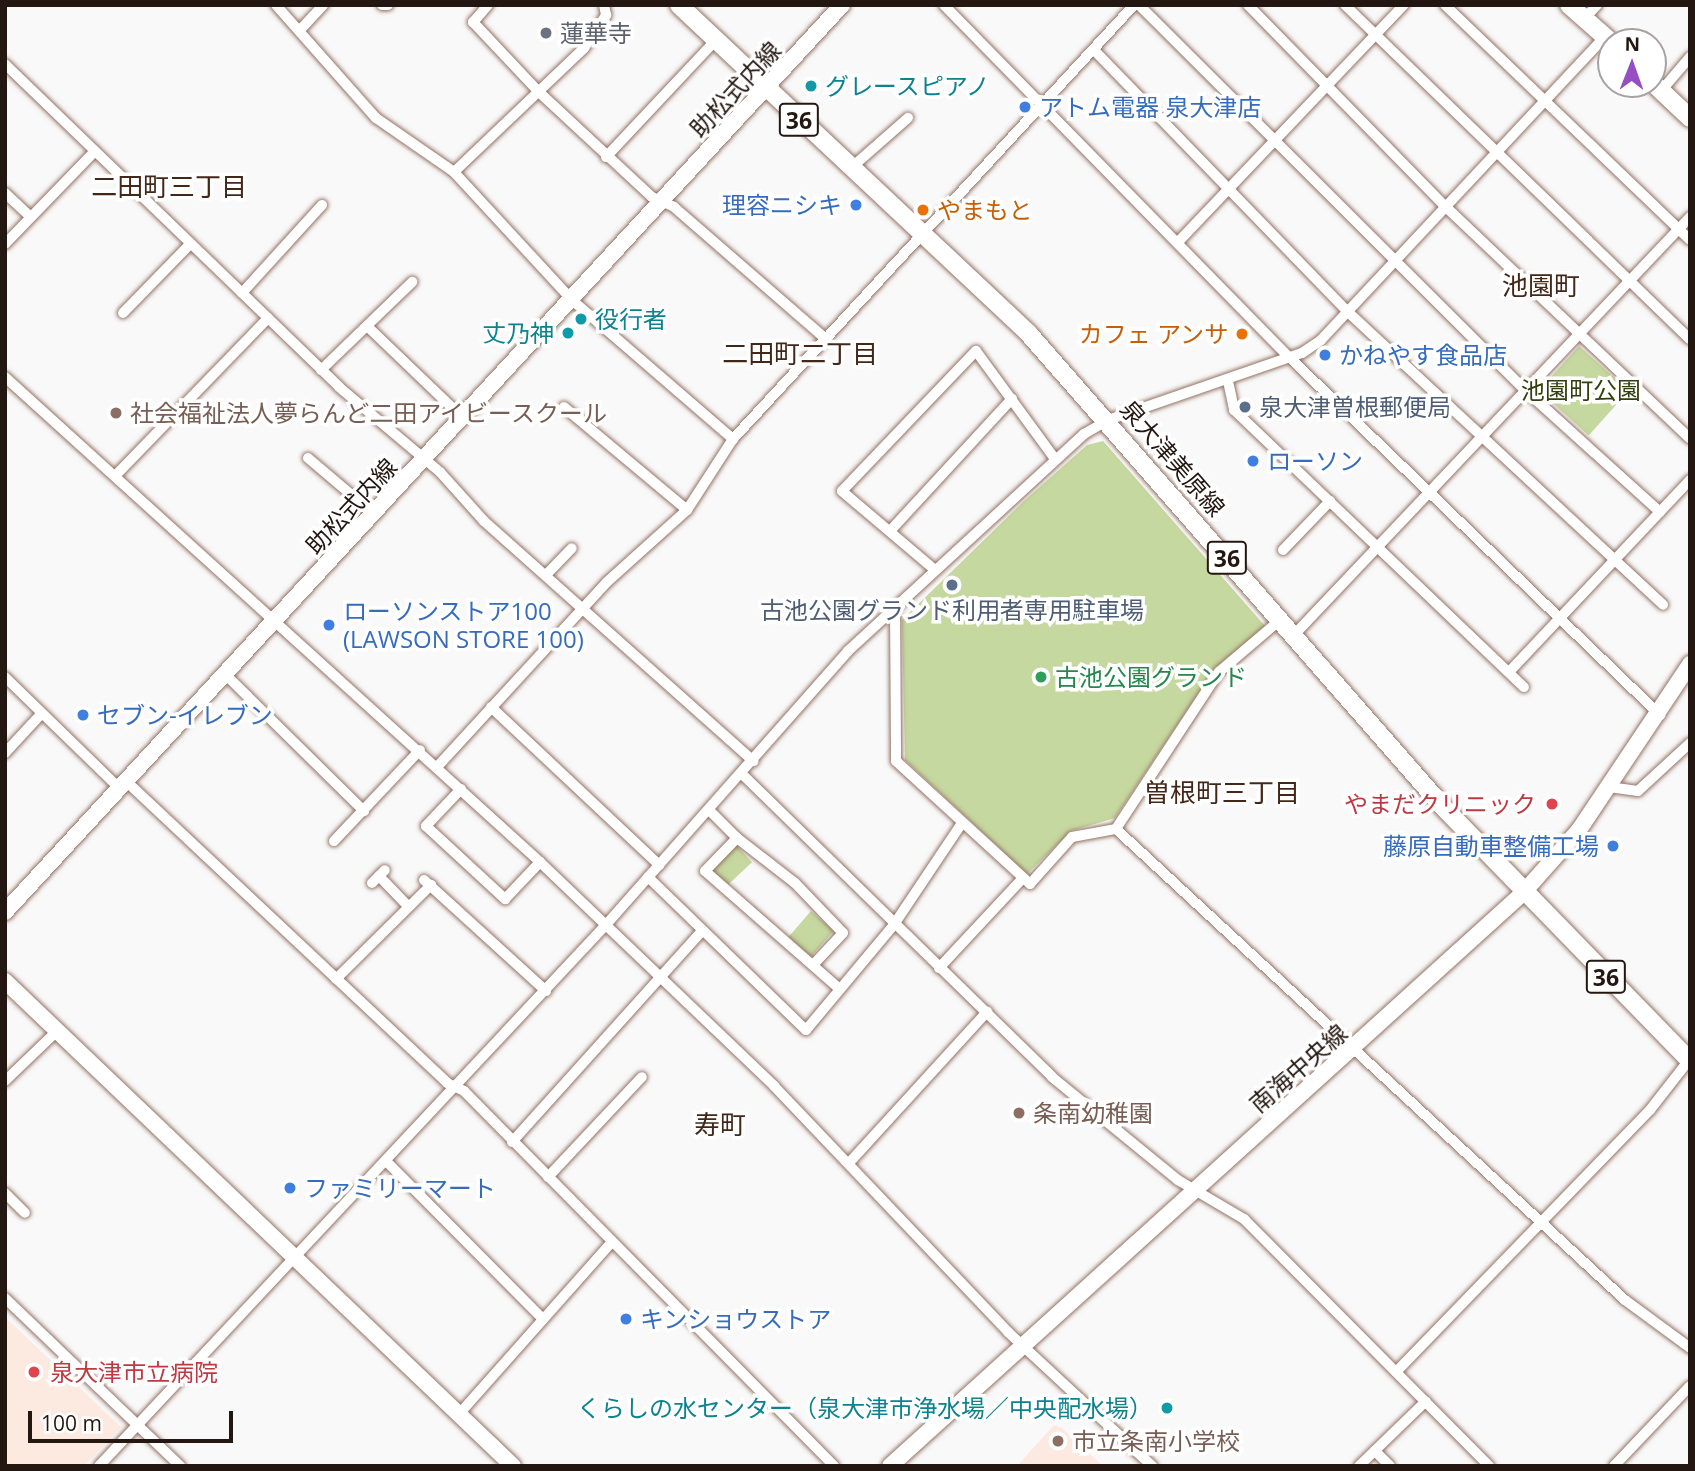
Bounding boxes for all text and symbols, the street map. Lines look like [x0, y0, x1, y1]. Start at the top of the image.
place label: 蓮華寺 [560, 19, 632, 47]
marker: 蓮華寺 [538, 25, 554, 41]
north arrow [1597, 28, 1667, 98]
text: N [1624, 31, 1640, 57]
street label: 助松式内線 [684, 35, 786, 143]
place label: グレースピアノ [825, 72, 993, 100]
marker: グレースピアノ [803, 78, 819, 94]
place label: アトム電器 泉大津店 [1039, 93, 1261, 121]
marker: アトム電器 泉大津店 [1017, 99, 1033, 115]
road number: 36 [778, 100, 820, 140]
district label: 二田町三丁目 [91, 171, 247, 203]
place label: 理容ニシキ [722, 191, 842, 219]
place label: やまもと [937, 196, 1033, 224]
marker: 理容ニシキ [848, 197, 864, 213]
marker: やまもと [915, 202, 931, 218]
district label: 池園町 [1502, 270, 1580, 302]
place label: 役行者 [595, 305, 667, 333]
marker: 役行者 [573, 311, 589, 327]
place label: 丈乃神 [482, 319, 554, 347]
place label: カフェ アンサ [1078, 320, 1228, 348]
marker: 丈乃神 [560, 325, 576, 341]
marker: カフェ アンサ [1234, 326, 1250, 342]
district label: 二田町二丁目 [722, 338, 878, 370]
place label: かねやす食品店 [1339, 341, 1507, 369]
marker: かねやす食品店 [1317, 347, 1333, 363]
park label: 池園町公園 [1521, 376, 1641, 404]
place label: 泉大津曽根郵便局 [1259, 393, 1451, 421]
street label: 泉大津美原線 [1115, 394, 1231, 522]
place label: 社会福祉法人夢らんど二田アイビースクール [130, 399, 610, 427]
marker: 泉大津曽根郵便局 [1237, 399, 1253, 415]
marker: 社会福祉法人夢らんど二田アイビースクール [108, 405, 124, 421]
place label: ローソン [1267, 447, 1363, 475]
street label: 助松式内線 [300, 452, 402, 560]
marker: ローソン [1245, 453, 1261, 469]
road number: 36 [1206, 538, 1248, 578]
marker: 古池公園グランド利用者専用駐車場 [944, 577, 960, 593]
place label: 古池公園グランド利用者専用駐車場 [760, 596, 1144, 624]
place label: ローソンストア100 (LAWSON STORE 100) [343, 597, 584, 653]
marker: ローソンストア100 (LAWSON STORE 100) [321, 617, 337, 633]
place label: 古池公園グランド [1055, 663, 1247, 691]
marker: 古池公園グランド [1033, 669, 1049, 685]
place label: セブン-イレブン [97, 701, 273, 729]
marker: セブン-イレブン [75, 707, 91, 723]
district label: 曽根町三丁目 [1144, 777, 1300, 809]
place label: やまだクリニック [1344, 790, 1536, 818]
marker: やまだクリニック [1542, 794, 1562, 814]
place label: 藤原自動車整備工場 [1383, 832, 1599, 860]
marker: 藤原自動車整備工場 [1605, 838, 1621, 854]
road number: 36 [1585, 958, 1627, 996]
street label: 南海中央線 [1243, 1018, 1353, 1118]
place label: 条南幼稚園 [1033, 1099, 1153, 1127]
marker: 条南幼稚園 [1011, 1105, 1027, 1121]
district label: 寿町 [694, 1109, 746, 1141]
place label: ファミリーマート [304, 1174, 496, 1202]
marker: ファミリーマート [282, 1180, 298, 1196]
place label: キンショウストア [640, 1305, 832, 1333]
marker: キンショウストア [618, 1311, 634, 1327]
place label: 泉大津市立病院 [50, 1358, 218, 1386]
marker: 泉大津市立病院 [24, 1362, 44, 1382]
place label: くらしの水センター（泉大津市浄水場／中央配水場） [577, 1394, 1153, 1422]
scale bar [32, 1398, 236, 1442]
marker: くらしの水センター（泉大津市浄水場／中央配水場） [1159, 1400, 1175, 1416]
text: 100 m [41, 1409, 102, 1437]
place label: 市立条南小学校 [1072, 1427, 1240, 1455]
marker: 市立条南小学校 [1050, 1433, 1066, 1449]

